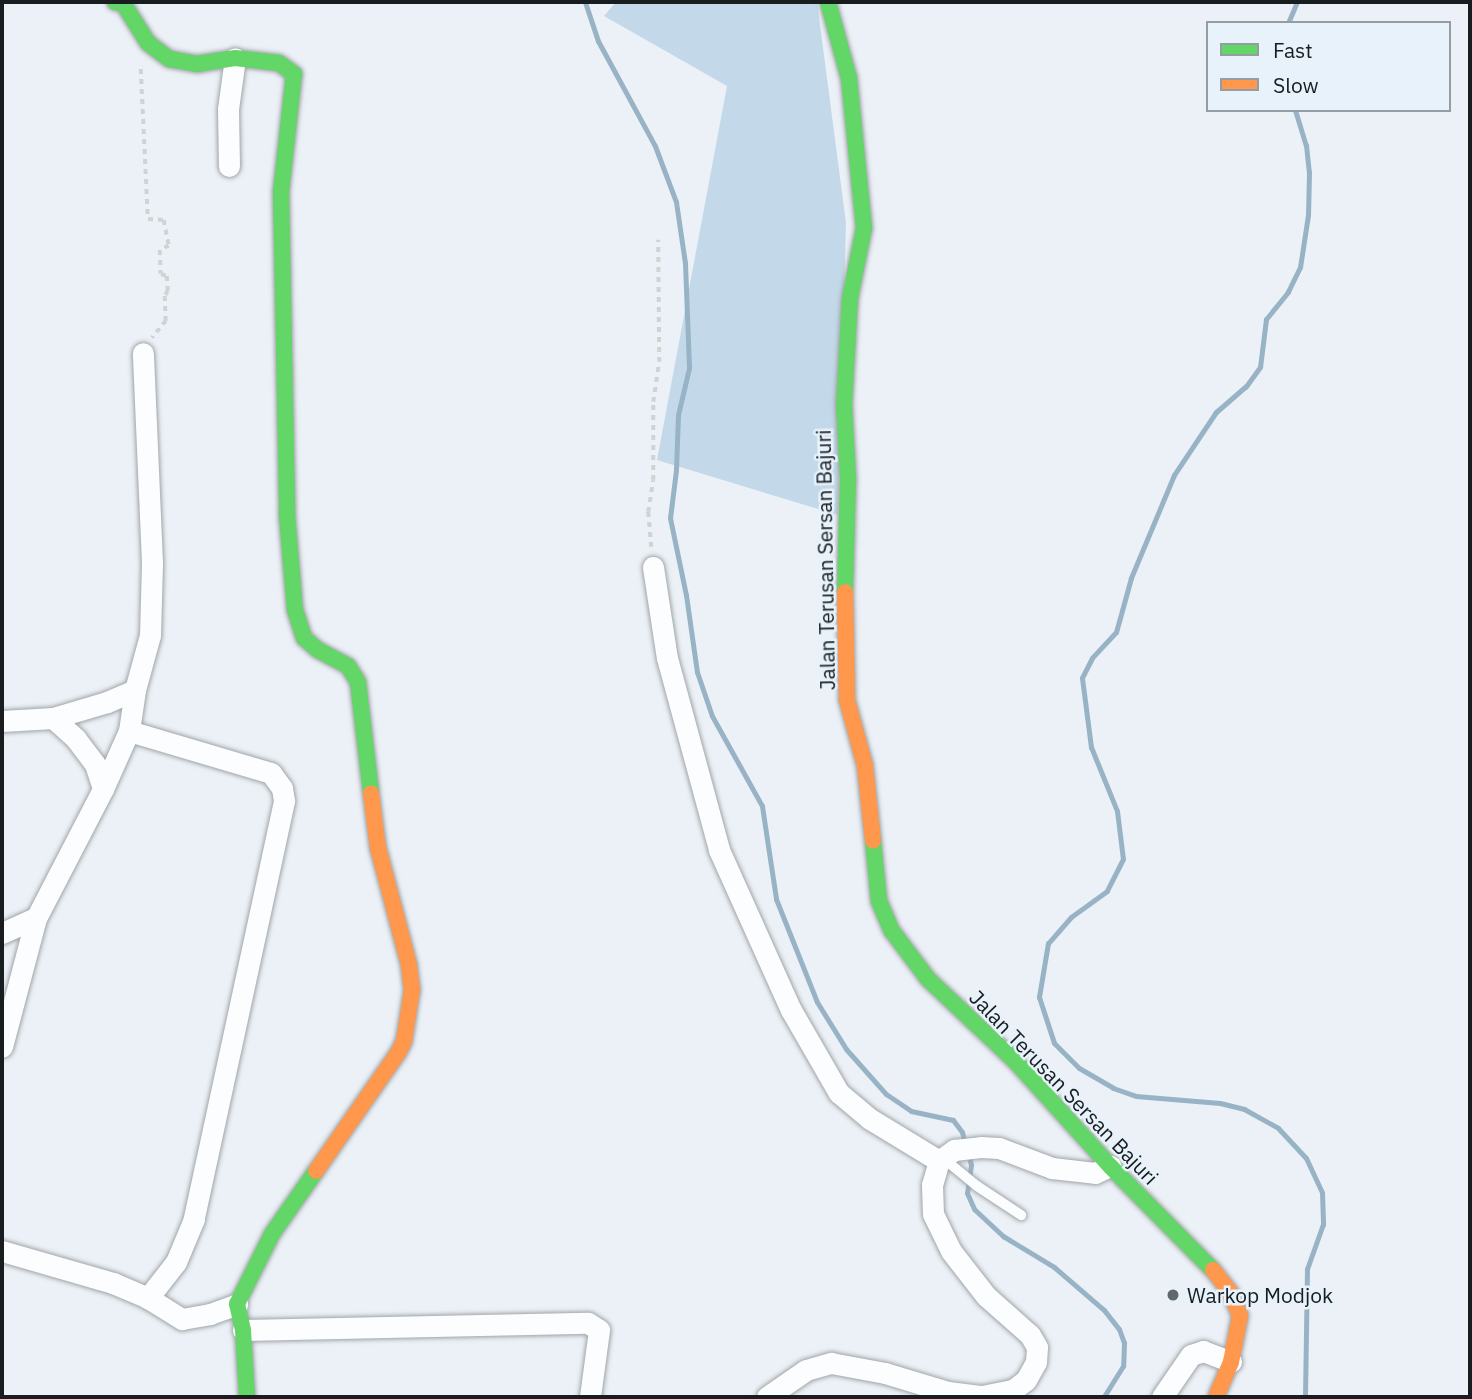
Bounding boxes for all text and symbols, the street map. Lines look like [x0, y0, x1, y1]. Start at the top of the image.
legend [1206, 21, 1451, 112]
text: Fast [1273, 36, 1313, 64]
text: Slow [1273, 71, 1319, 99]
street label: Jalan Terusan Sersan Bajuri [810, 429, 840, 691]
street label: Jalan Terusan Sersan Bajuri [964, 984, 1164, 1190]
place label: Warkop Modjok [1187, 1282, 1333, 1308]
marker: Warkop Modjok [1165, 1287, 1181, 1303]

